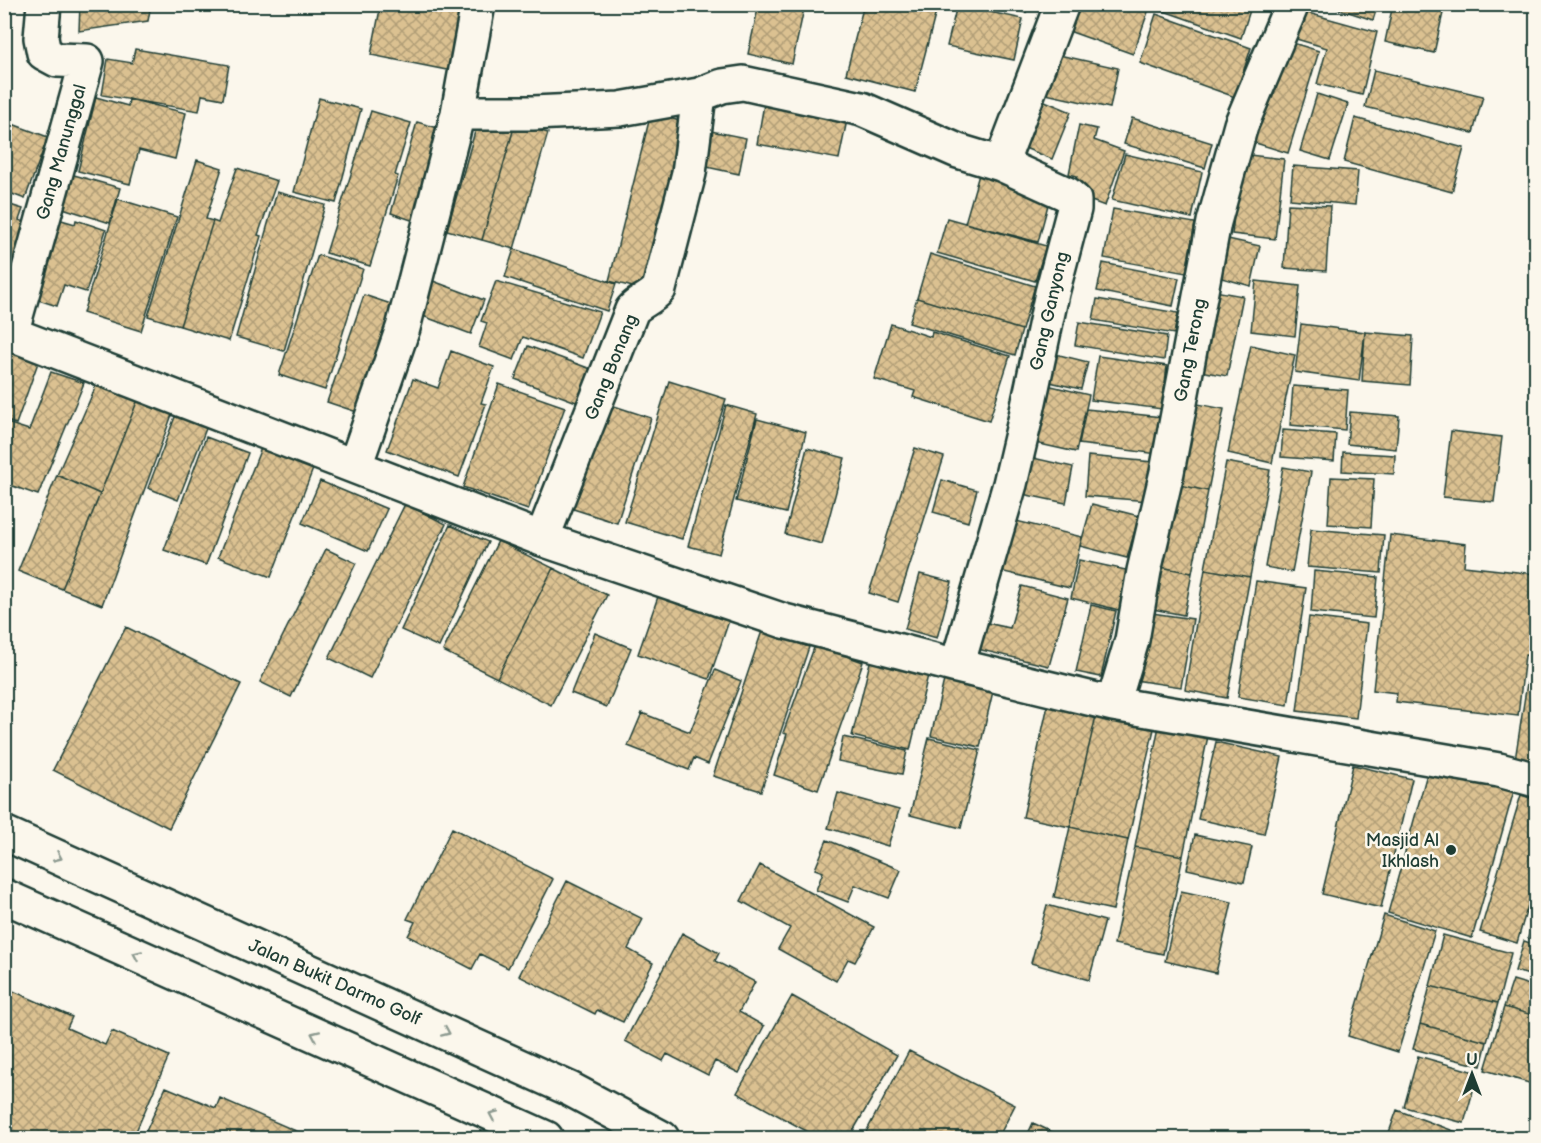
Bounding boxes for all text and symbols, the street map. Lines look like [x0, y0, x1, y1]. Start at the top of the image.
street label: Gang Manunggal [32, 82, 91, 222]
street label: Gang Ganyong [1026, 250, 1073, 373]
street label: Gang Terong [1170, 297, 1211, 404]
street label: Gang Bonang [581, 311, 642, 423]
place label: Masjid Al Ikhlash [1366, 830, 1439, 872]
marker: Masjid Al Ikhlash [1444, 843, 1458, 857]
one-way arrow [51, 850, 62, 862]
street label: Jalan Bukit Darmo Golf [245, 935, 425, 1030]
one-way arrow [132, 950, 143, 962]
one-way arrow [440, 1025, 451, 1037]
one-way arrow [310, 1030, 321, 1042]
north arrow [1442, 1044, 1502, 1104]
text: U [1466, 1051, 1478, 1070]
one-way arrow [488, 1110, 499, 1122]

